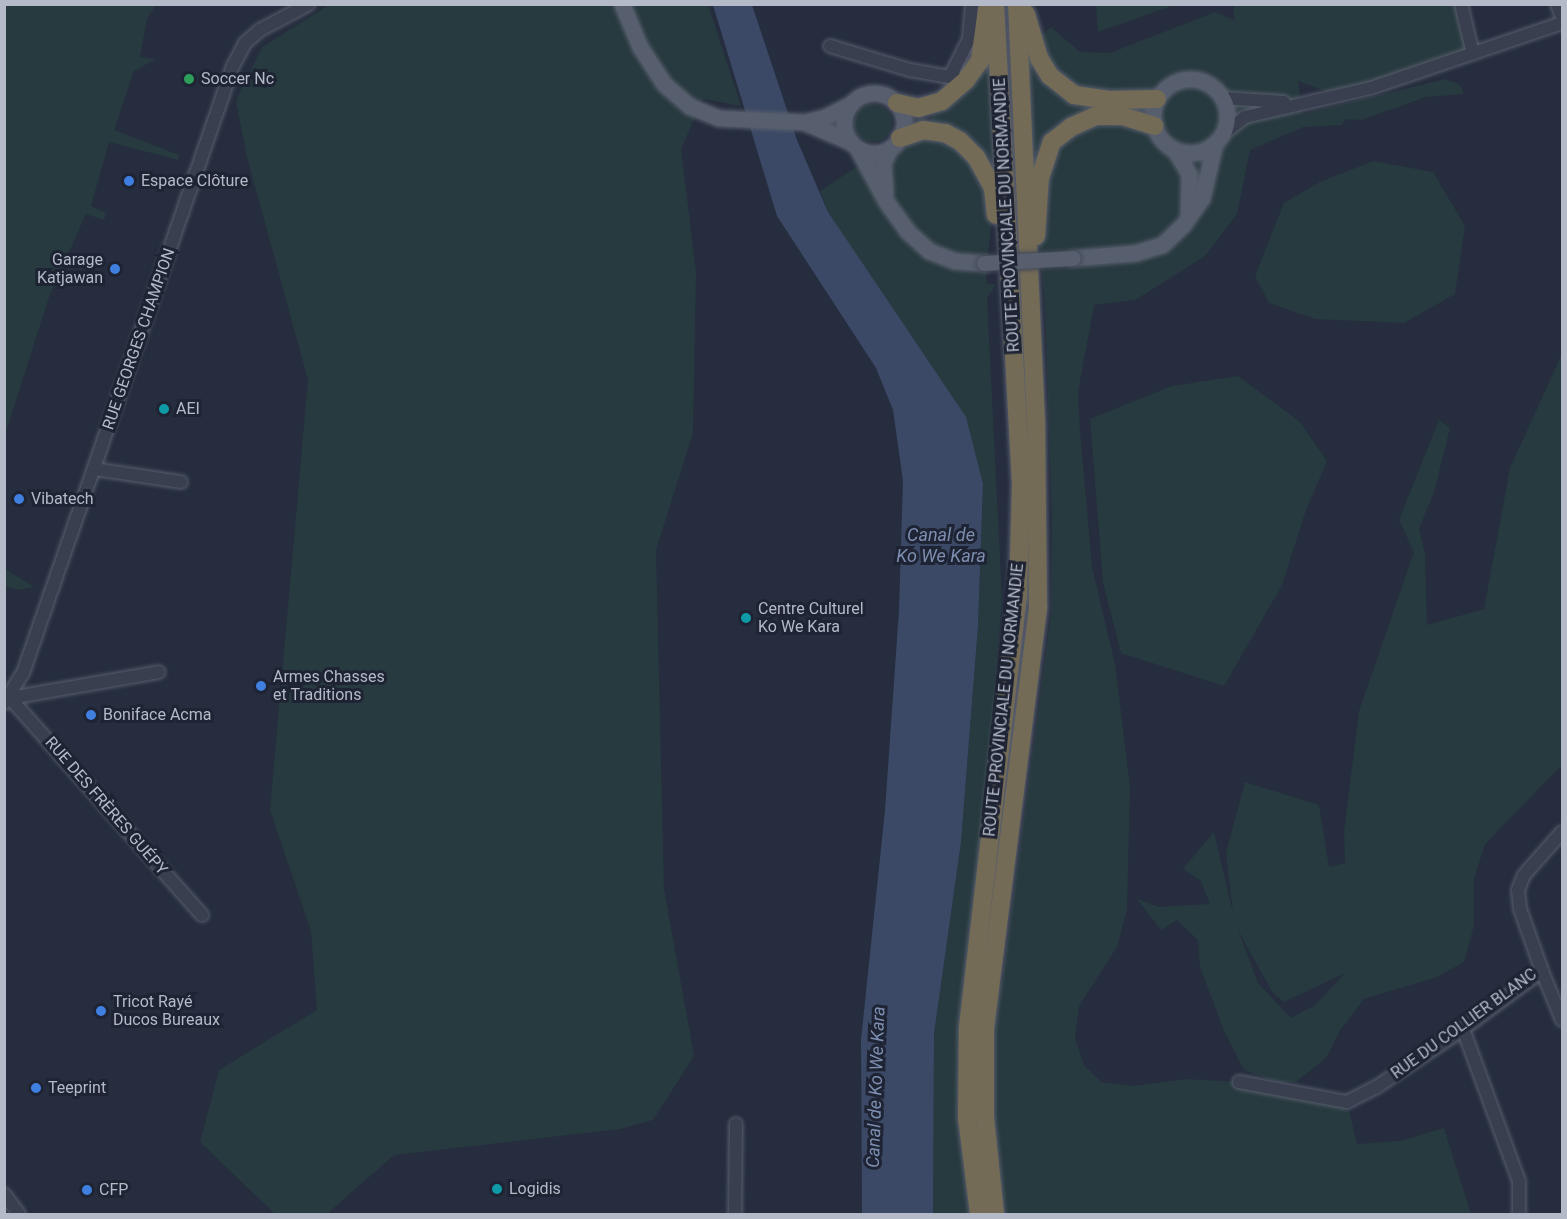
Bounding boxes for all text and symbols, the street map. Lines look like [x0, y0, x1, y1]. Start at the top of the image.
place label: Soccer Nc [201, 69, 274, 89]
marker: Soccer Nc [182, 72, 196, 86]
street label: ROUTE PROVINCIALE DU NORMANDIE [990, 77, 1024, 353]
place label: Espace Clôture [141, 171, 248, 191]
marker: Espace Clôture [122, 174, 136, 188]
street label: RUE GEORGES CHAMPION [99, 246, 179, 432]
place label: Garage Katjawan [37, 250, 103, 288]
marker: Garage Katjawan [108, 262, 122, 276]
place label: AEI [176, 399, 200, 419]
marker: AEI [157, 402, 171, 416]
place label: Vibatech [31, 489, 94, 509]
marker: Vibatech [12, 492, 26, 506]
water label: Canal de Ko We Kara [896, 525, 986, 568]
street label: ROUTE PROVINCIALE DU NORMANDIE [980, 562, 1028, 838]
place label: Centre Culturel Ko We Kara [758, 599, 864, 637]
marker: Centre Culturel Ko We Kara [739, 611, 753, 625]
place label: Armes Chasses et Traditions [273, 667, 385, 705]
marker: Armes Chasses et Traditions [254, 679, 268, 693]
place label: Boniface Acma [103, 705, 211, 725]
marker: Boniface Acma [84, 708, 98, 722]
street label: RUE DES FRÈRES GUÉPY [41, 733, 171, 879]
street label: RUE DU COLLIER BLANC [1388, 965, 1540, 1083]
place label: Tricot Rayé Ducos Bureaux [113, 992, 220, 1030]
marker: Tricot Rayé Ducos Bureaux [94, 1004, 108, 1018]
water label: Canal de Ko We Kara [862, 1006, 890, 1168]
place label: Teeprint [48, 1078, 106, 1098]
marker: Teeprint [29, 1081, 43, 1095]
place label: Logidis [509, 1179, 561, 1199]
place label: CFP [99, 1180, 128, 1200]
marker: Logidis [490, 1182, 504, 1196]
marker: CFP [80, 1183, 94, 1197]

